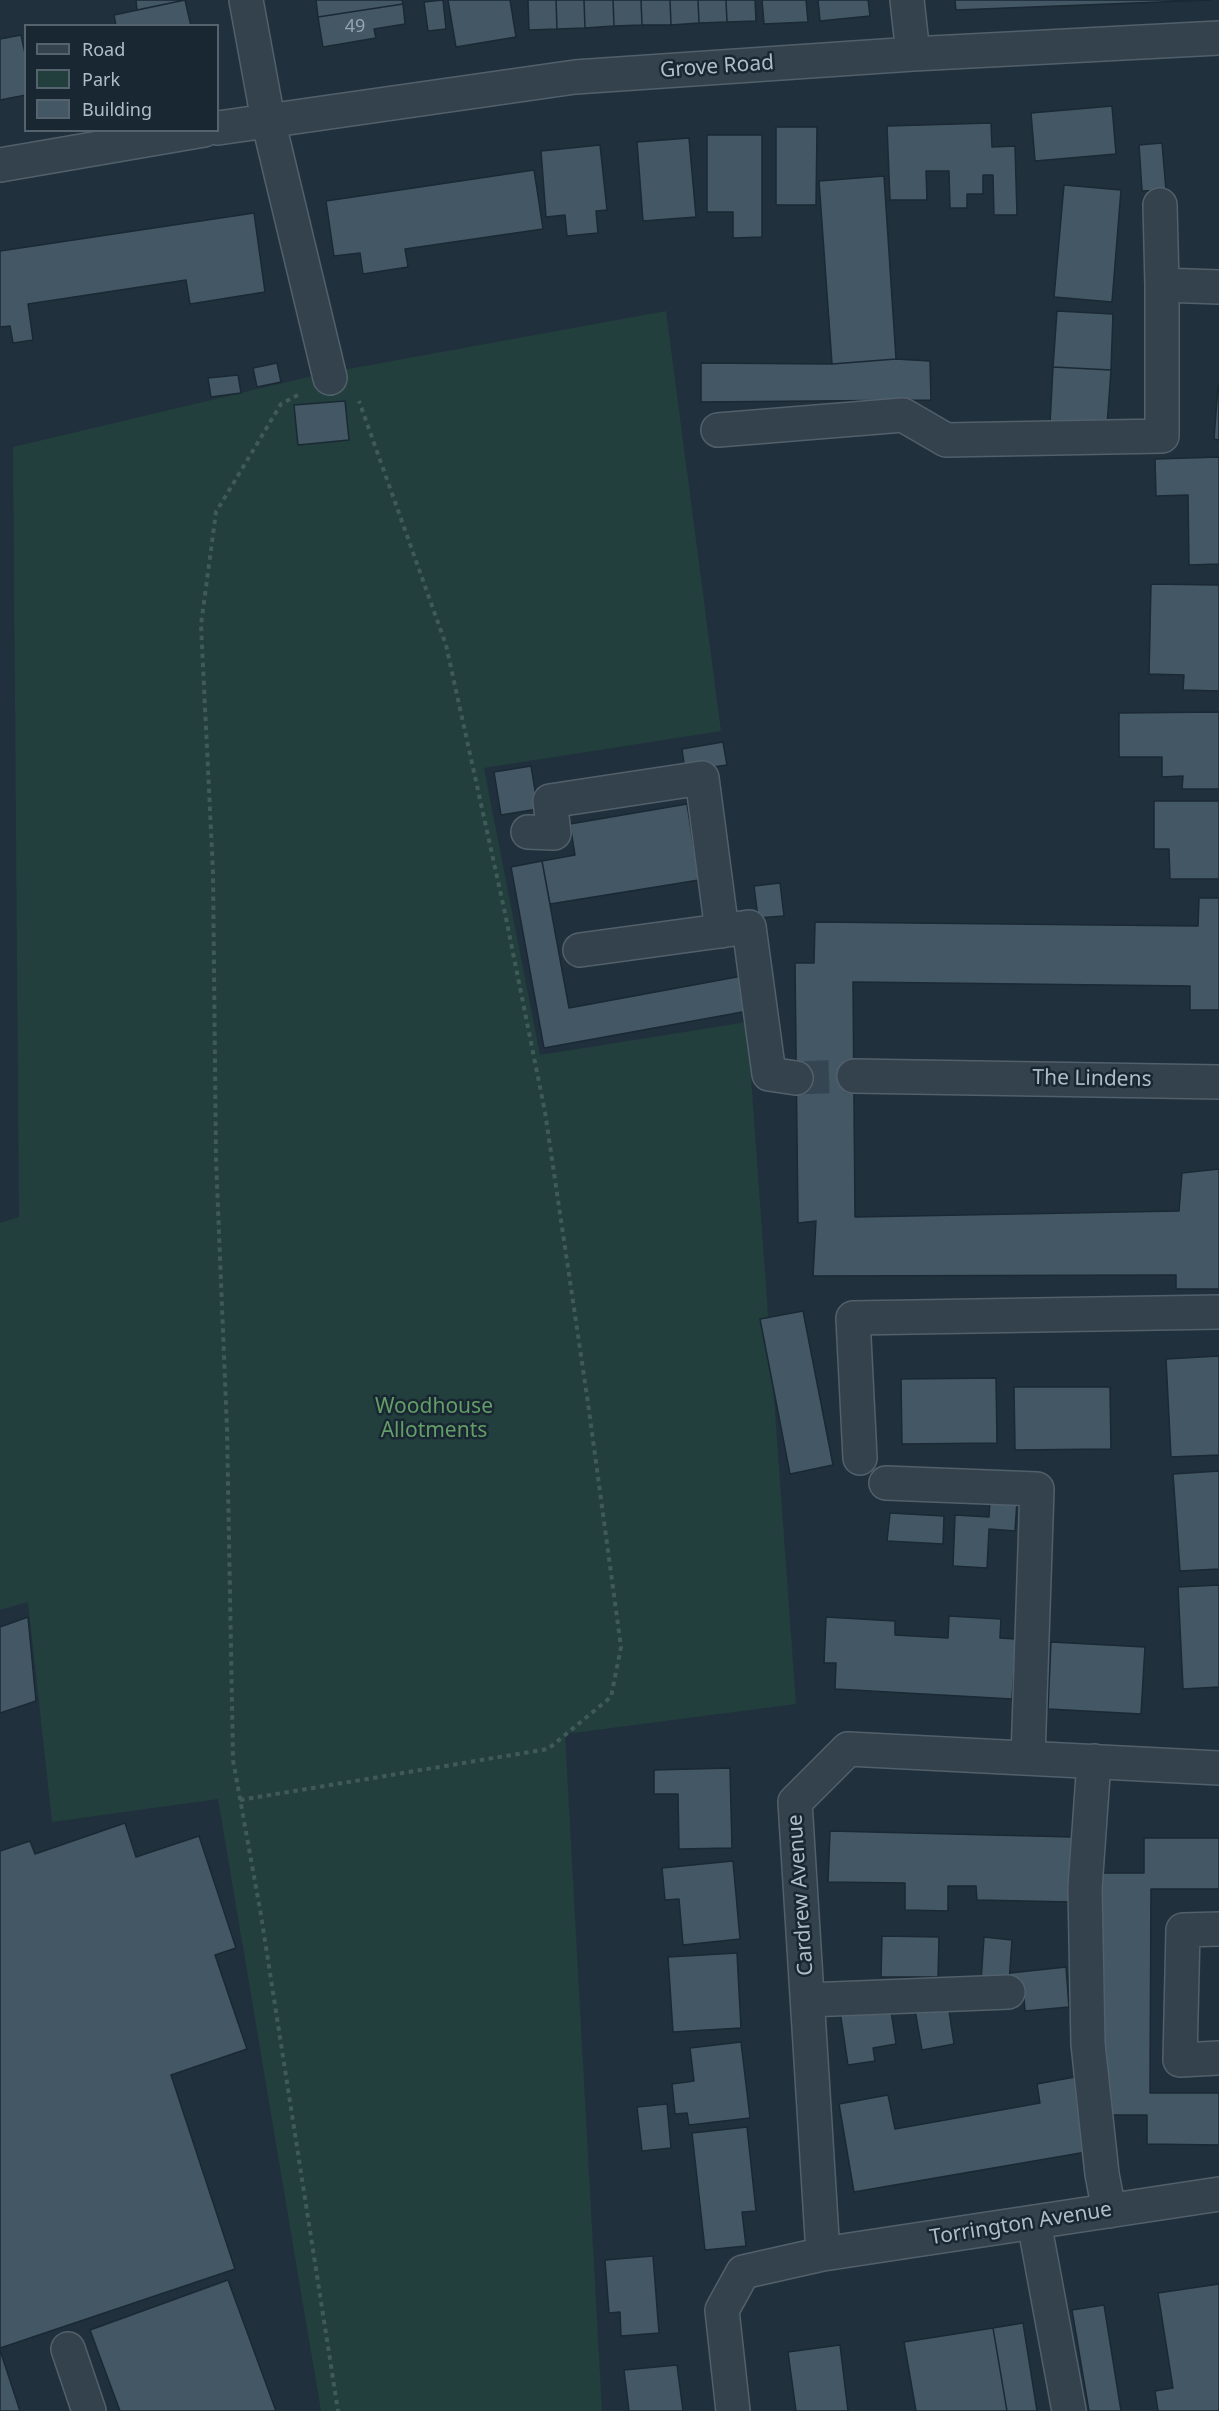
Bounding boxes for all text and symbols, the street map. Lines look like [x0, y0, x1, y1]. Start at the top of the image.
house number: 49 [345, 16, 365, 38]
legend [24, 24, 219, 132]
text: Road [82, 37, 125, 61]
street label: Grove Road [659, 50, 775, 84]
text: Park [82, 67, 120, 91]
text: Building [82, 97, 152, 121]
street label: The Lindens [1032, 1065, 1152, 1093]
park label: Woodhouse Allotments [375, 1394, 493, 1444]
street label: Cardrew Avenue [783, 1814, 819, 1976]
street label: Torrington Avenue [928, 2197, 1114, 2251]

